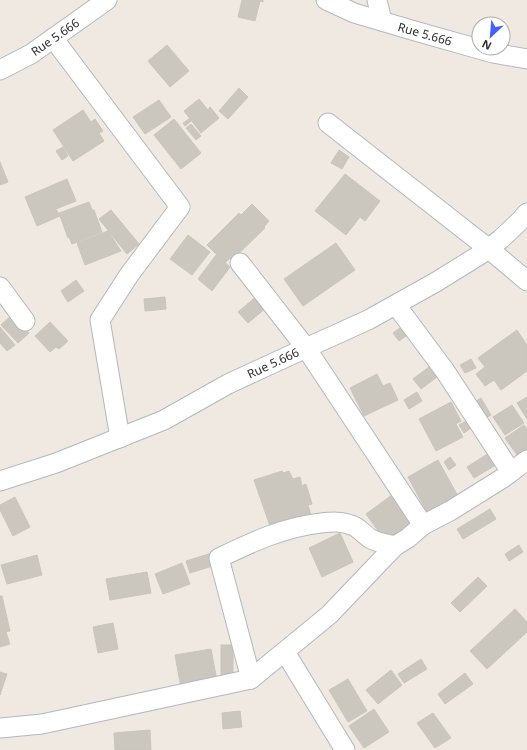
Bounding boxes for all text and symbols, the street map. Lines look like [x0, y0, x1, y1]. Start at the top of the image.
street label: Rue 5.666 [27, 14, 83, 60]
north arrow [471, 16, 511, 56]
street label: Rue 5.666 [396, 18, 454, 50]
text: N [479, 37, 494, 54]
street label: Rue 5.666 [244, 344, 302, 382]

